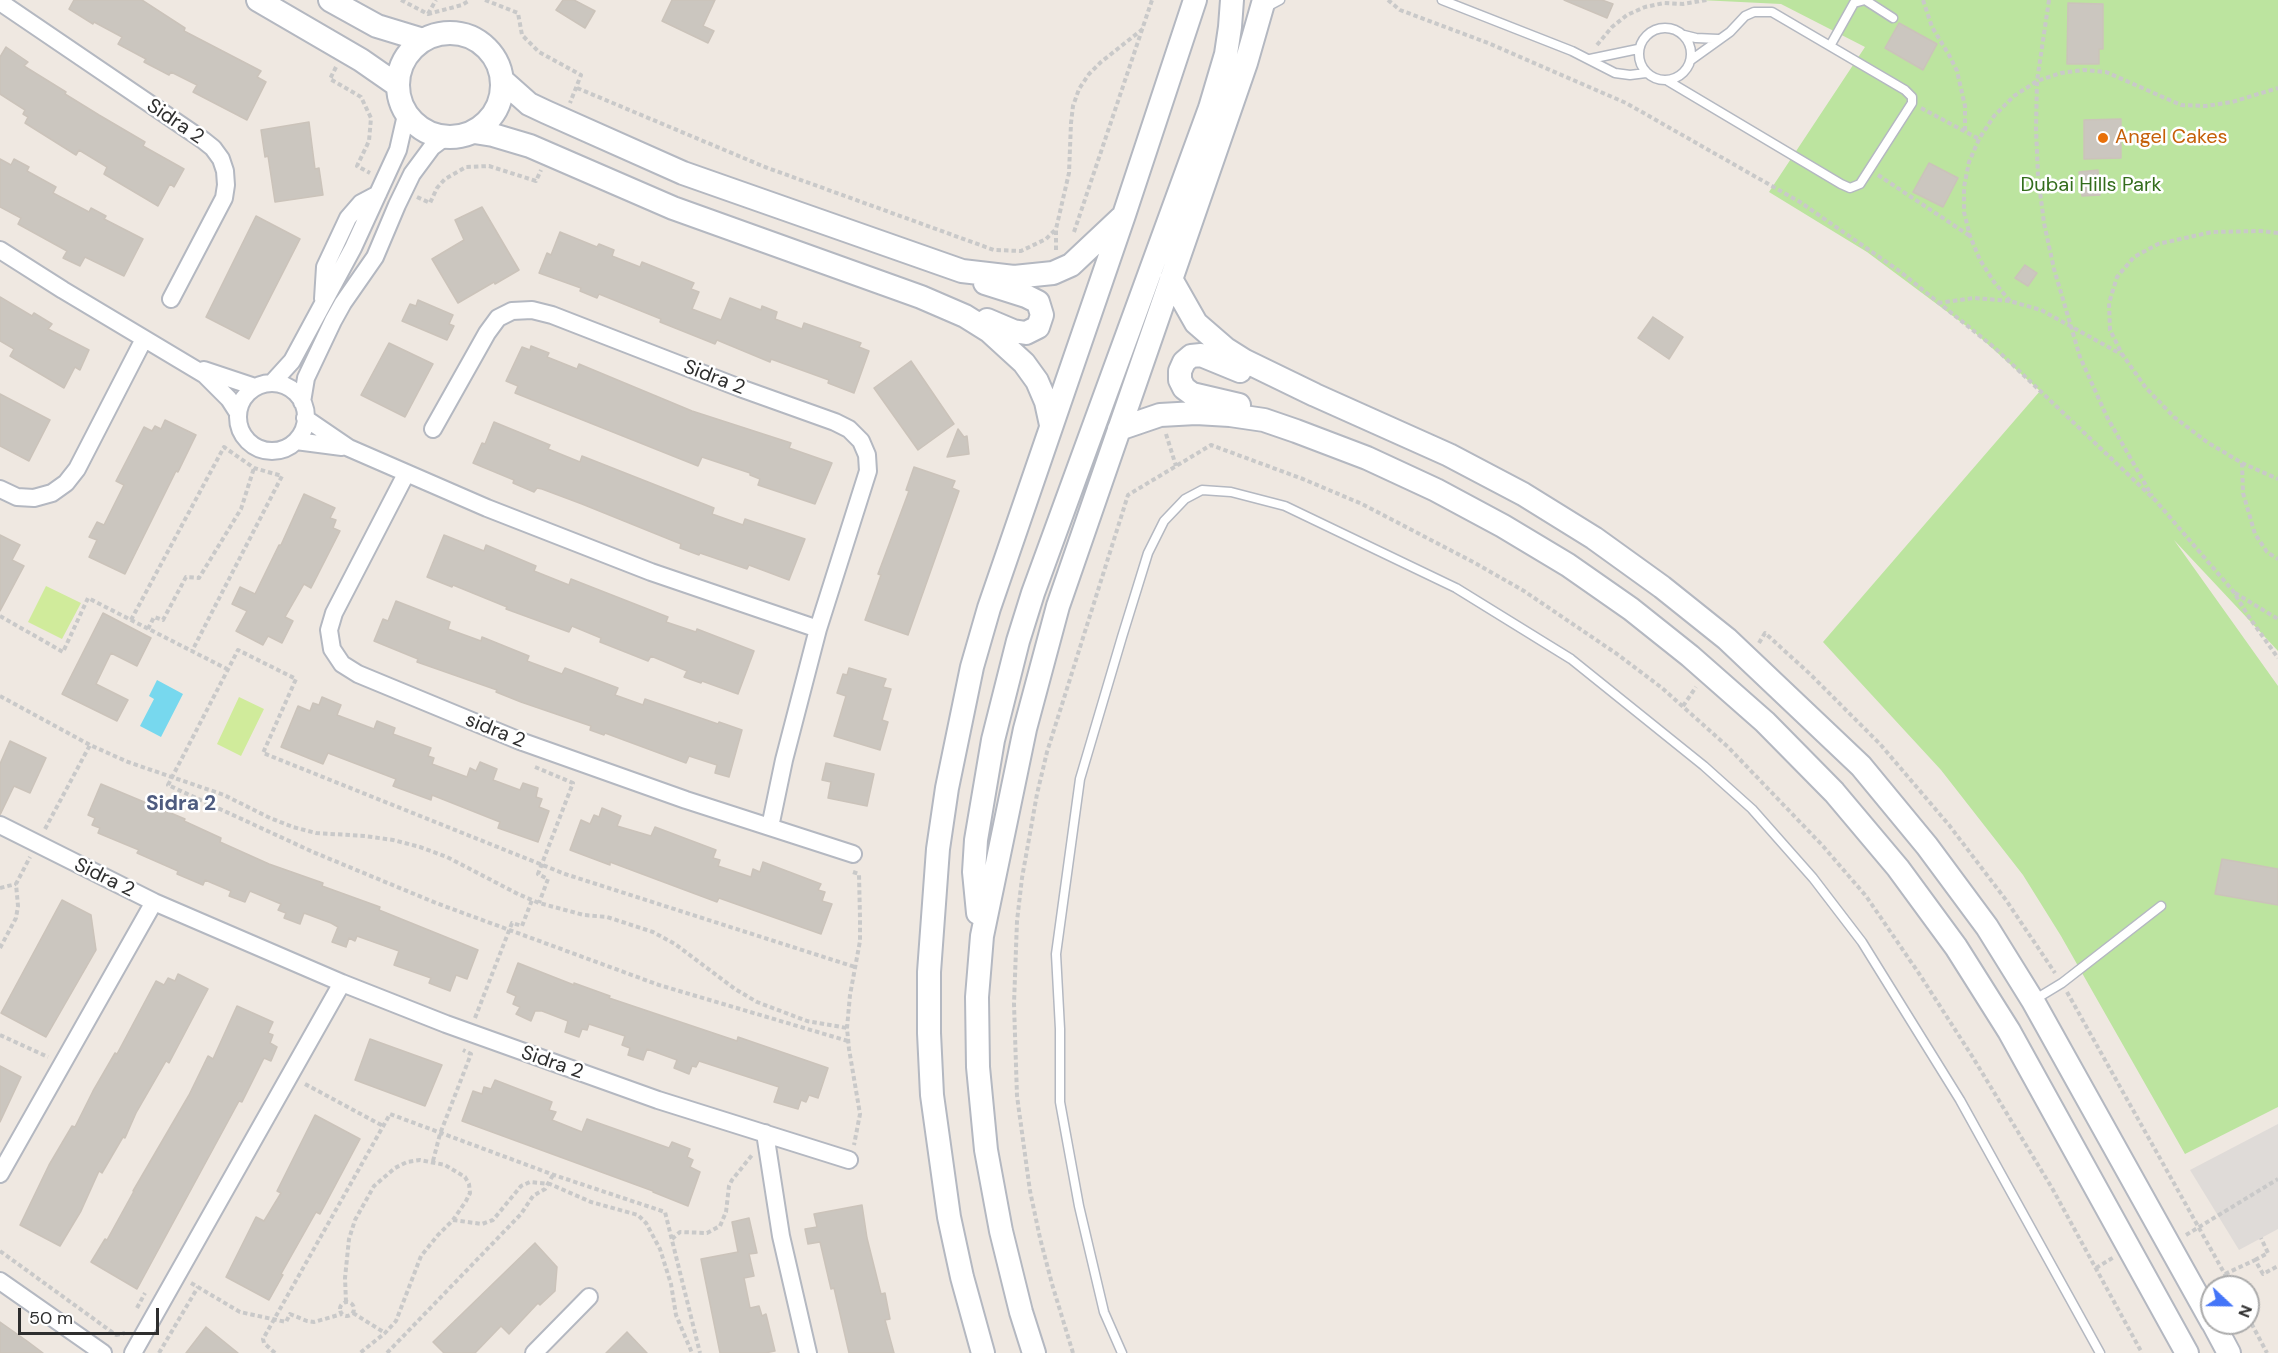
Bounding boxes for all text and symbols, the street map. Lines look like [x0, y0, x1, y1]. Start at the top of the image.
street label: Sidra 2 [142, 94, 208, 150]
place label: Angel Cakes [2115, 126, 2228, 150]
marker: Angel Cakes [2096, 131, 2110, 145]
park label: Dubai Hills Park [2021, 174, 2161, 198]
street label: Sidra 2 [680, 355, 748, 401]
street label: sidra 2 [462, 708, 528, 754]
district label: Sidra 2 [146, 791, 216, 817]
street label: Sidra 2 [70, 853, 138, 903]
street label: Sidra 2 [518, 1041, 586, 1085]
north arrow [2200, 1275, 2260, 1335]
scale bar [21, 1296, 162, 1334]
text: N [2233, 1302, 2257, 1321]
text: 50 m [29, 1306, 73, 1330]

